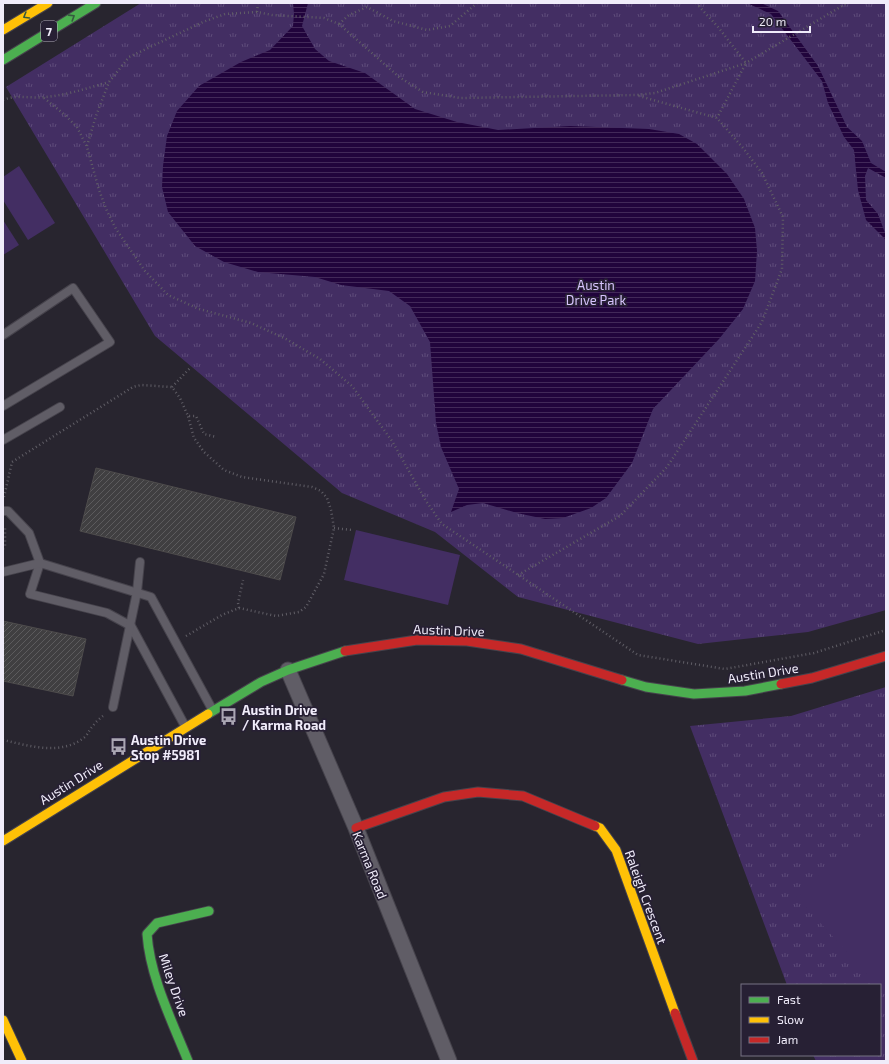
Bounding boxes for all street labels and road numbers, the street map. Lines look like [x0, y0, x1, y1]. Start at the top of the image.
road number: 7 [41, 21, 57, 41]
street label: Austin Drive [413, 621, 485, 639]
street label: Austin Drive [726, 659, 800, 687]
street label: Austin Drive [36, 756, 106, 808]
street label: Karma Road [349, 829, 391, 901]
street label: Raleigh Crescent [622, 848, 670, 946]
street label: Miley Drive [156, 951, 192, 1019]

